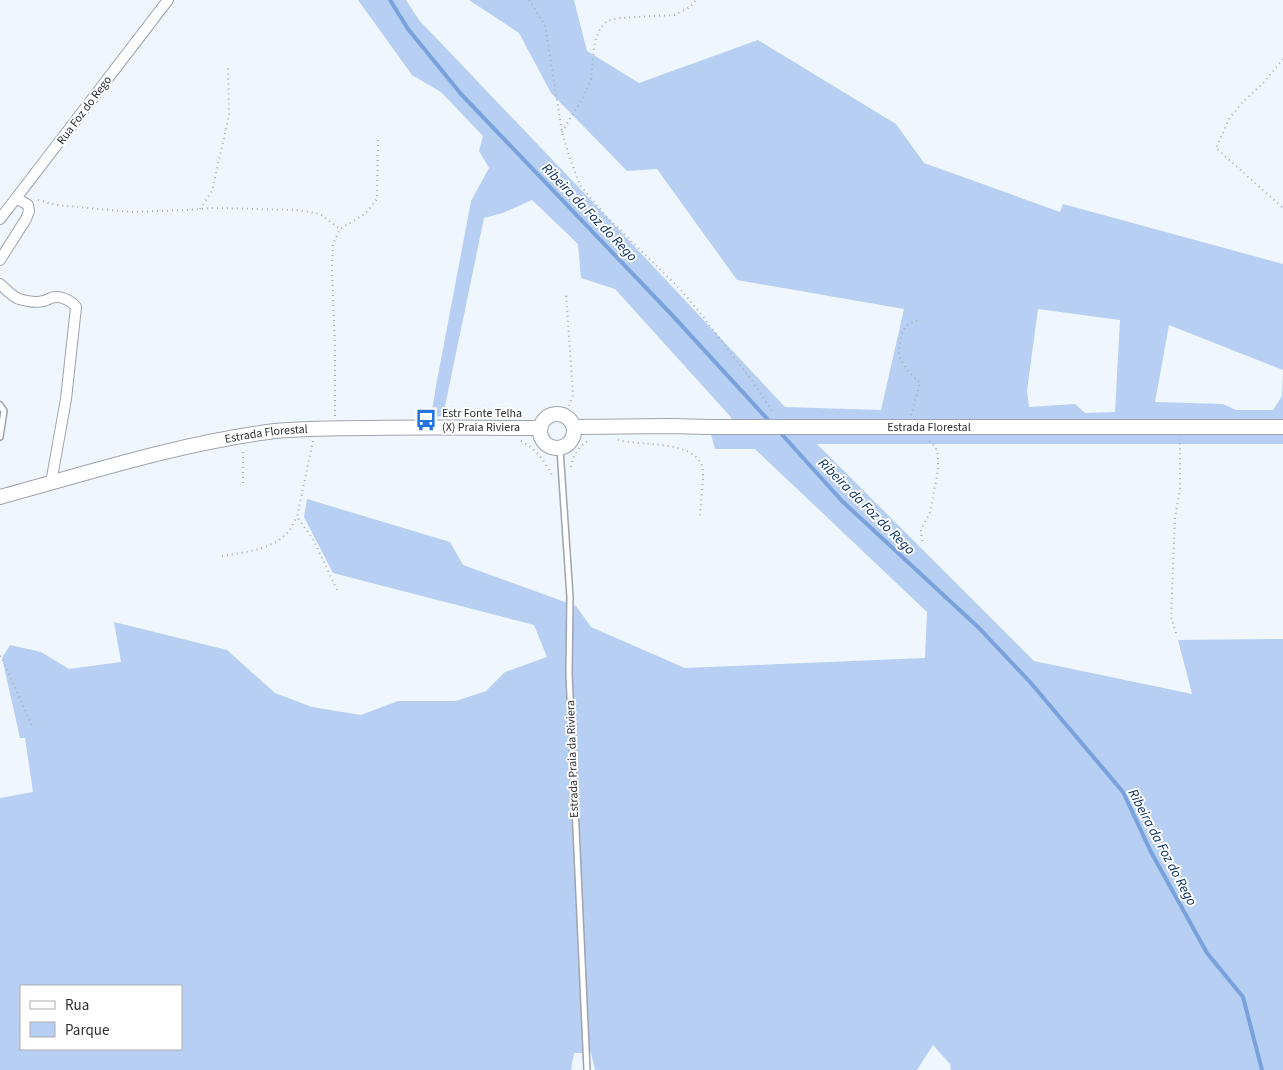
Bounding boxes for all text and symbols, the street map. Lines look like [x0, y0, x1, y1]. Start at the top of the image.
street label: Rua Foz do Rego [53, 72, 116, 148]
water label: Ribeira da Foz do Rego [537, 159, 642, 266]
place label: Estr Fonte Telha (X) Praia Riviera [442, 405, 522, 436]
bus stop icon: Estr Fonte Telha (X) Praia Riviera [413, 407, 439, 433]
street label: Estrada Florestal [887, 419, 971, 436]
street label: Estrada Florestal [223, 421, 308, 448]
water label: Ribeira da Foz do Rego [813, 454, 919, 560]
street label: Estrada Praia da Riviera [562, 700, 583, 818]
water label: Ribeira da Foz do Rego [1123, 785, 1201, 909]
legend [20, 985, 182, 1050]
text: Rua [65, 995, 89, 1016]
text: Parque [65, 1020, 109, 1041]

